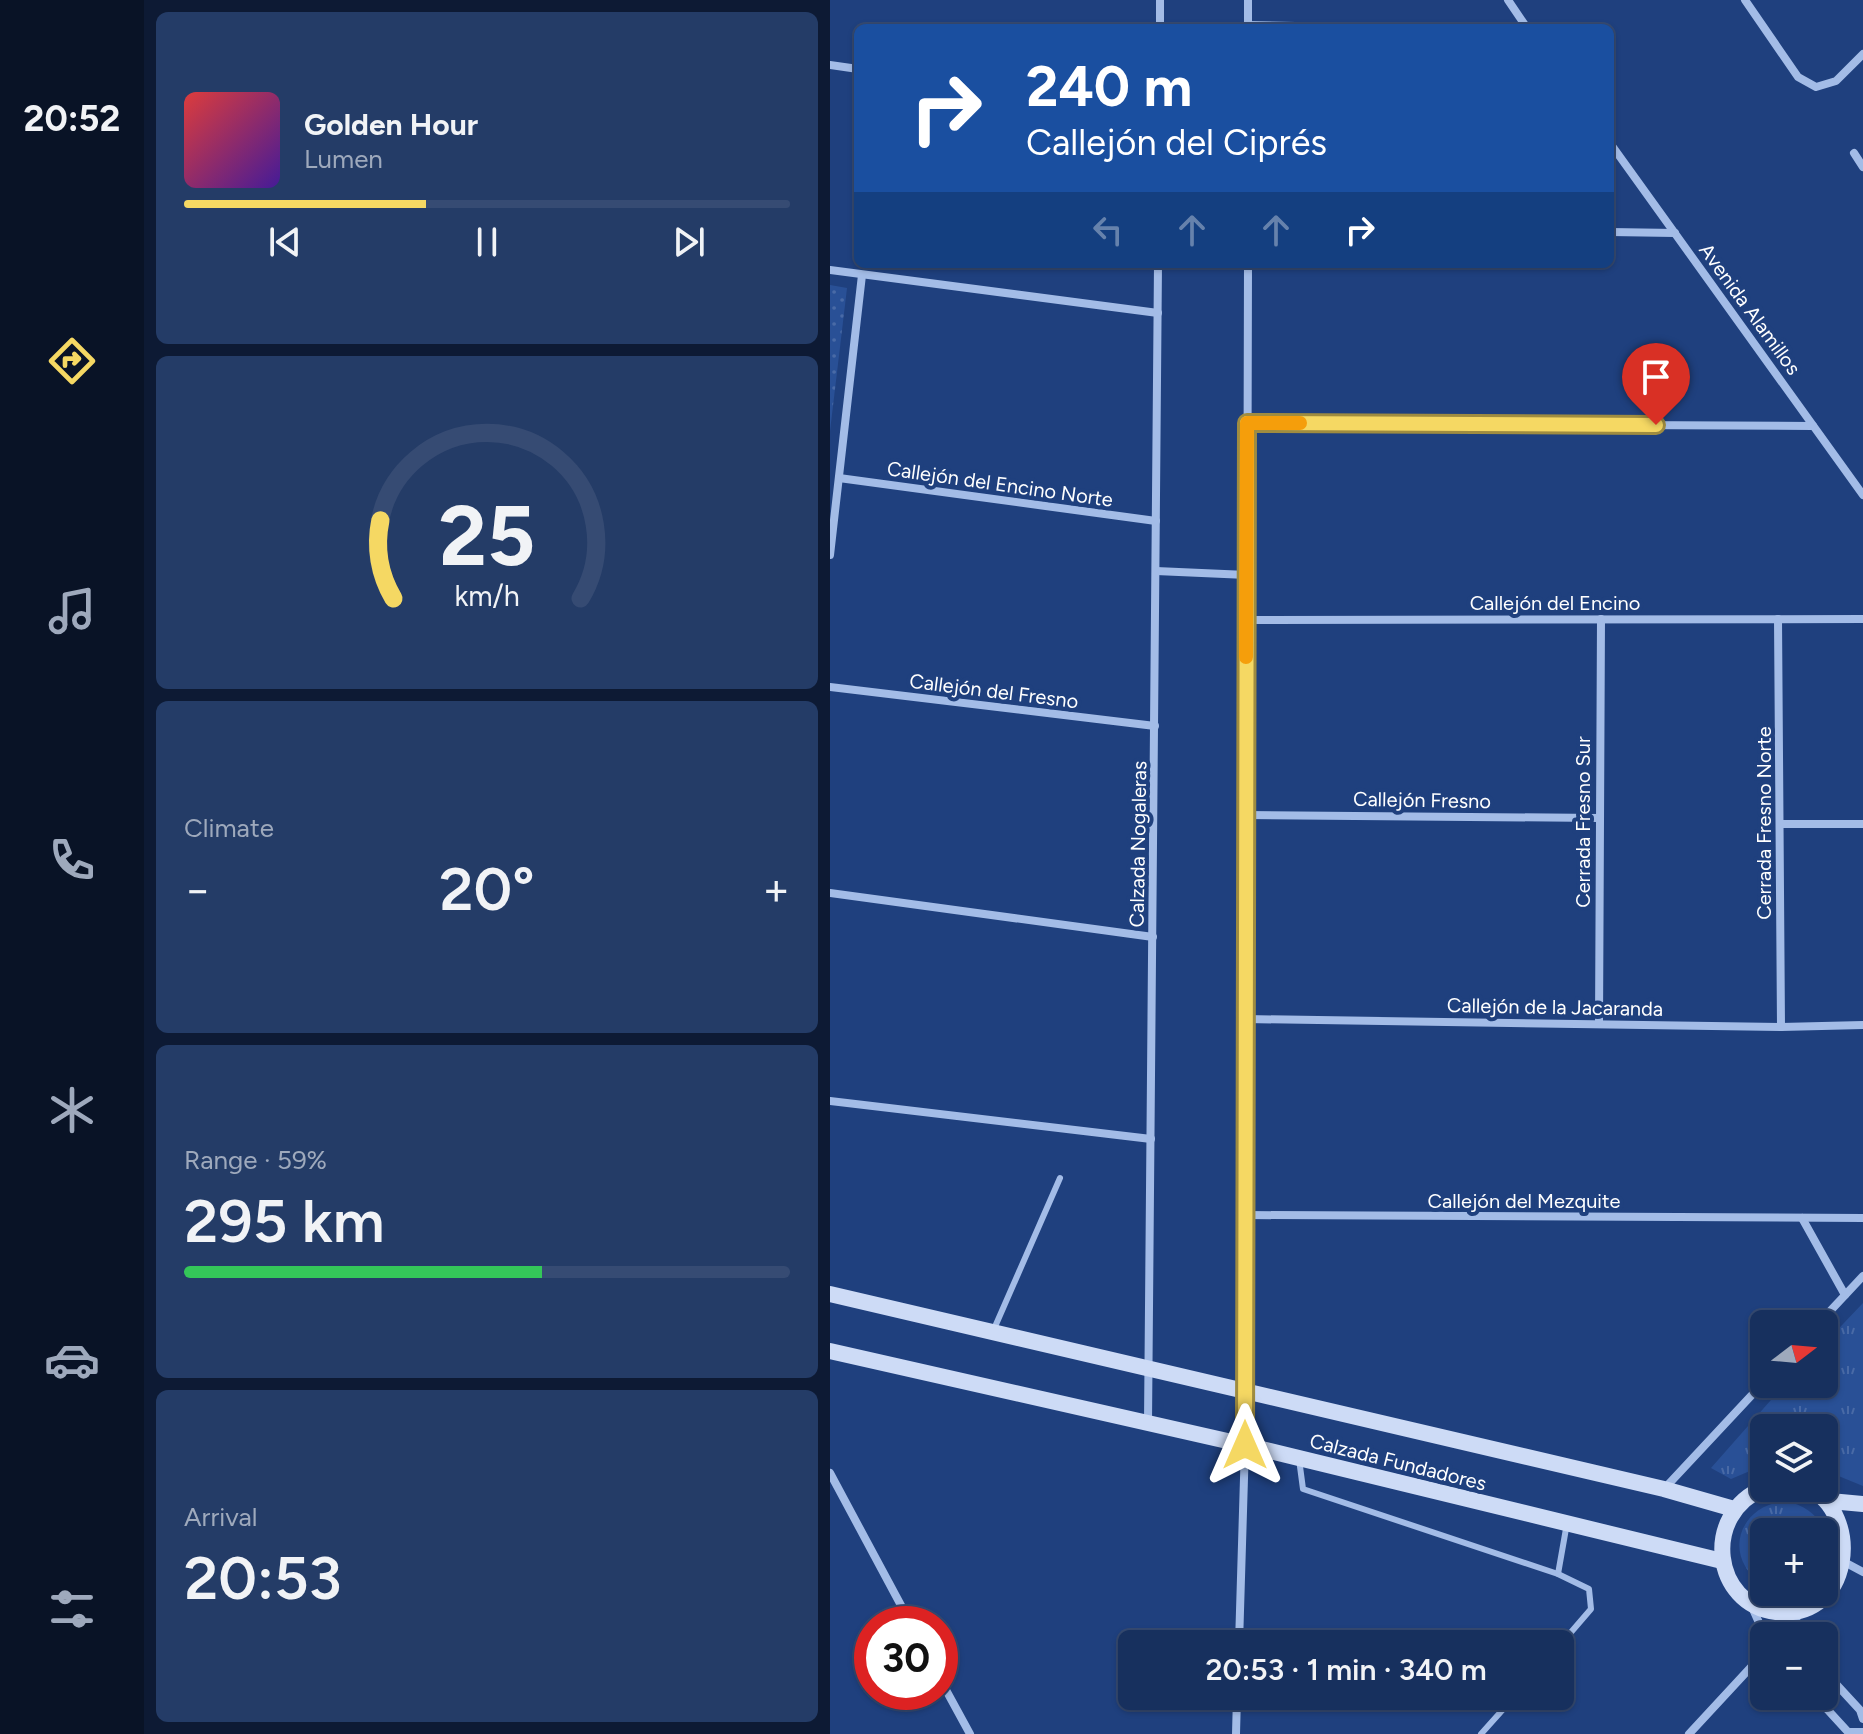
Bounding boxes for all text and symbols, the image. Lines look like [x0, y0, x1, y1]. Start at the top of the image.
text: 240 m [1026, 53, 1192, 120]
icon: right [894, 56, 998, 160]
text: 20:52 [24, 97, 120, 140]
text: Golden Hour [304, 106, 478, 143]
text: Callejón del Ciprés [1026, 121, 1327, 164]
text: Lumen [304, 143, 383, 175]
icon: left [1086, 208, 1130, 252]
icon: ahead [1170, 208, 1214, 252]
icon: ahead [1254, 208, 1298, 252]
icon: right [1338, 208, 1382, 252]
icon: previous [263, 220, 307, 264]
icon: pause [465, 220, 509, 264]
icon: next [667, 220, 711, 264]
street label: Avenida Alamillos [1694, 239, 1806, 379]
icon: directions [44, 333, 100, 389]
pin [1622, 343, 1690, 425]
icon: arrive [1634, 355, 1678, 399]
street label: Callejón del Encino Norte [886, 456, 1115, 512]
text: 25 [439, 485, 535, 585]
text: km/h [454, 579, 520, 613]
icon: music [44, 583, 100, 639]
street label: Callejón del Encino [1470, 591, 1640, 615]
street label: Callejón del Fresno [908, 669, 1080, 713]
street label: Cerrada Fresno Norte [1752, 726, 1776, 920]
street label: Cerrada Fresno Sur [1571, 736, 1595, 908]
street label: Calzada Nogaleras [1125, 761, 1151, 927]
street label: Callejón Fresno [1353, 787, 1491, 813]
text: Climate [184, 812, 274, 844]
icon: phone [44, 832, 100, 888]
text: 20° [439, 853, 535, 925]
text: − [184, 863, 211, 916]
text: + [763, 863, 790, 916]
street label: Callejón de la Jacaranda [1447, 993, 1663, 1021]
icon: climate [44, 1082, 100, 1138]
text: Range · 59% [184, 1144, 327, 1176]
text: 295 km [184, 1185, 385, 1257]
street label: Callejón del Mezquite [1428, 1189, 1621, 1213]
north arrow [1750, 1310, 1838, 1398]
map controls [1750, 1310, 1838, 1710]
icon: car [44, 1332, 100, 1388]
position arrow [1203, 1403, 1287, 1487]
button: layers [1750, 1414, 1838, 1502]
street label: Calzada Fundadores [1307, 1428, 1489, 1496]
text: Arrival [184, 1501, 257, 1533]
button: + [1750, 1518, 1838, 1606]
text: 20:53 [184, 1542, 342, 1614]
icon: filters [44, 1581, 100, 1637]
speed limit sign: 30 [854, 1606, 958, 1710]
button: − [1750, 1622, 1838, 1710]
text: 20:53 · 1 min · 340 m [1205, 1651, 1487, 1688]

